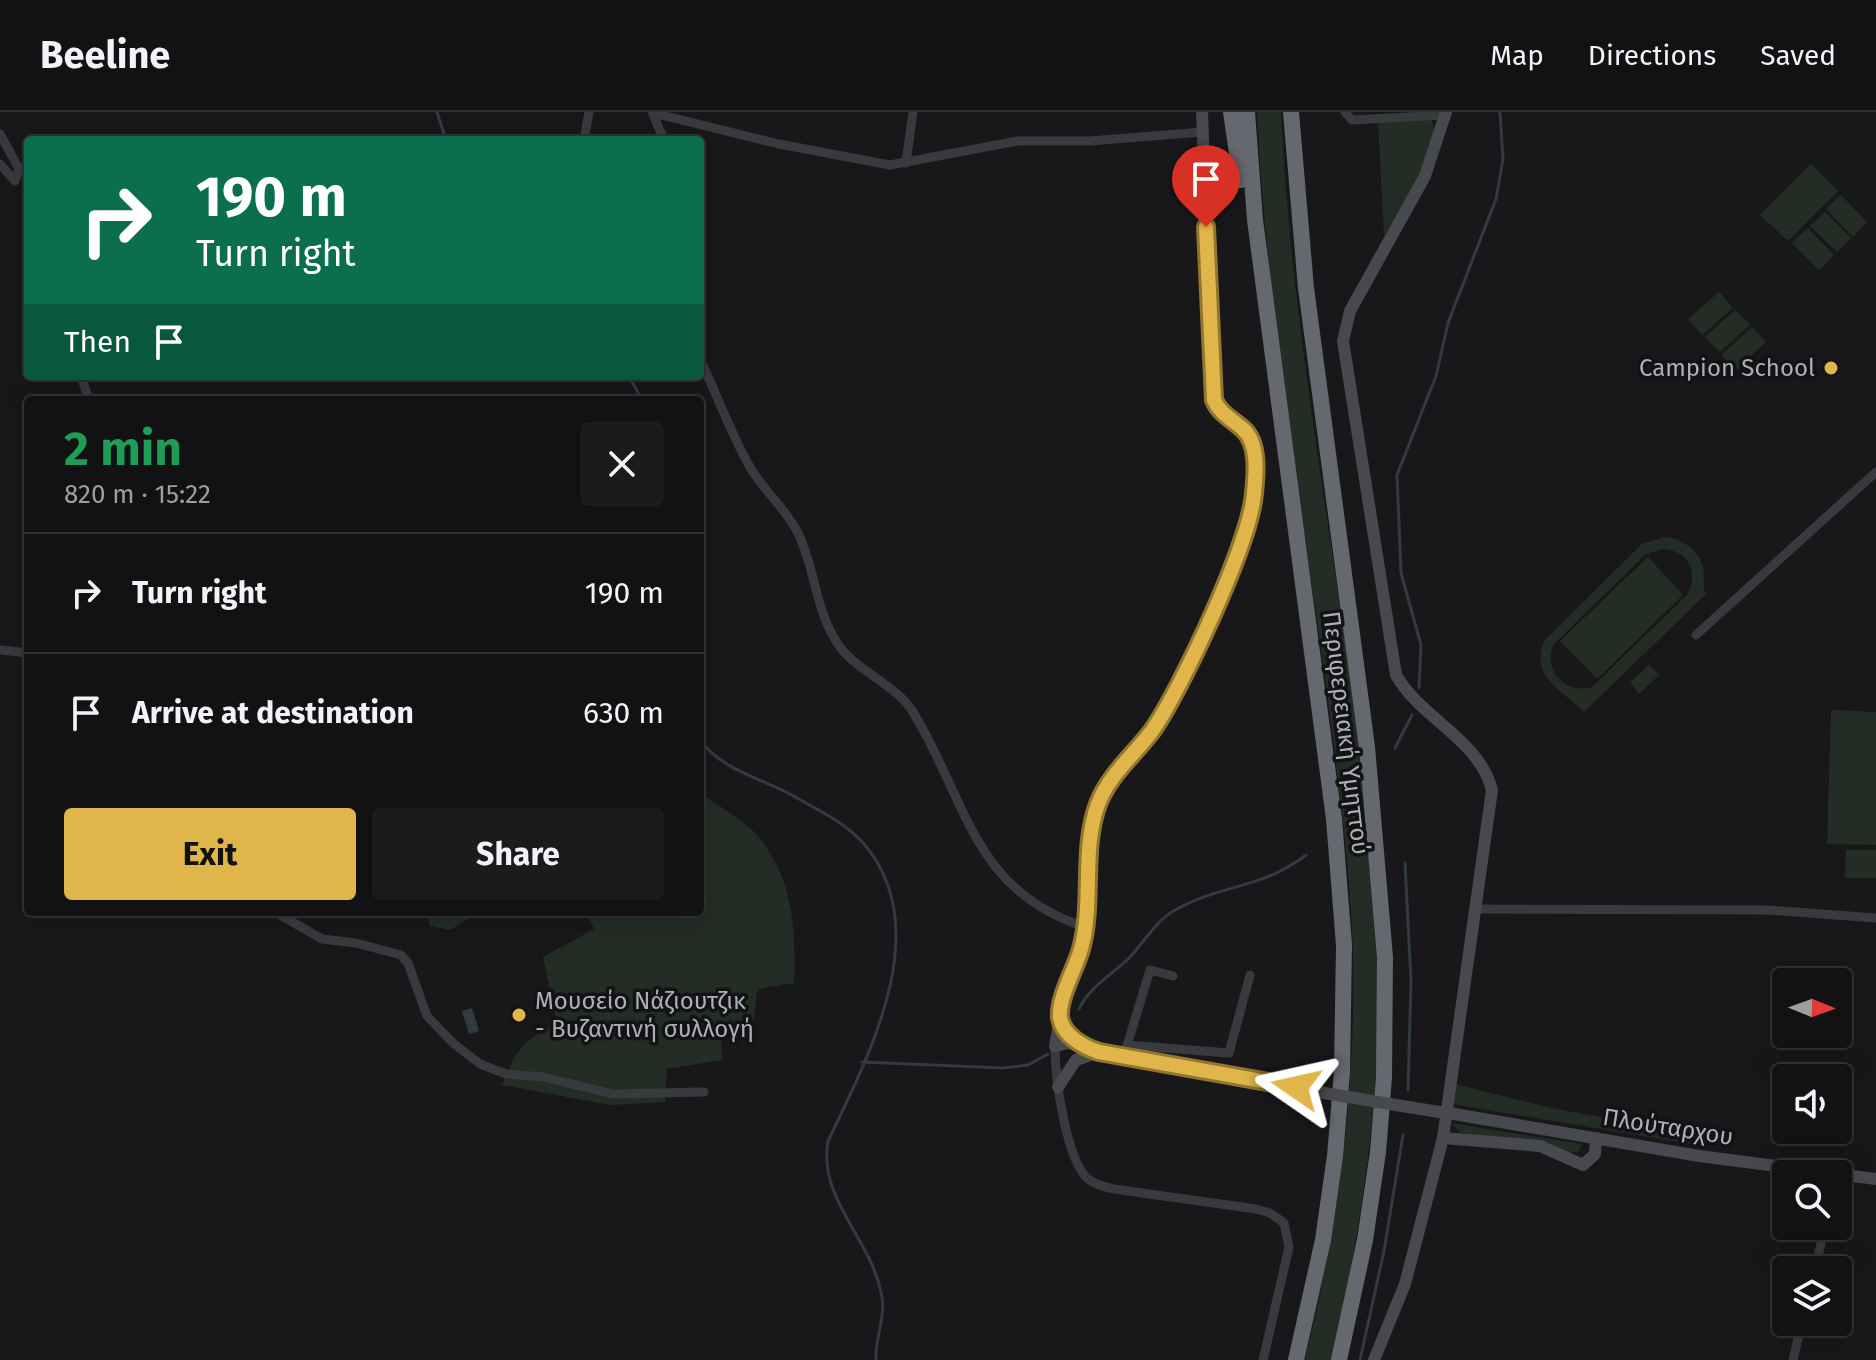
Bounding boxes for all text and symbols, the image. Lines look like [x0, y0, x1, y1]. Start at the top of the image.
text: Beeline [40, 32, 170, 78]
text: Map [1490, 39, 1544, 72]
text: Directions [1588, 39, 1716, 72]
text: Saved [1760, 39, 1836, 72]
pin [1172, 145, 1240, 227]
icon: arrive [1184, 157, 1228, 201]
text: 190 m [196, 164, 347, 231]
icon: right [64, 168, 168, 272]
text: Turn right [196, 232, 356, 276]
icon: arrive [147, 320, 191, 364]
text: Then [64, 324, 131, 360]
place label: Campion School [1639, 354, 1815, 382]
marker: Campion School [1822, 359, 1840, 377]
text: 2 min [64, 420, 182, 478]
button: close [580, 422, 664, 506]
text: 820 m · 15:22 [64, 479, 211, 510]
icon: right [64, 571, 108, 615]
text: Turn right [132, 575, 267, 611]
text: 190 m [585, 575, 664, 611]
street label: Περιφερειακή Υμηττού [1317, 610, 1375, 856]
icon: arrive [64, 691, 108, 735]
text: Arrive at destination [132, 695, 414, 731]
text: 630 m [583, 695, 664, 731]
button: Exit [64, 808, 356, 900]
button: Share [372, 808, 664, 900]
north arrow [1772, 968, 1852, 1048]
map controls [1772, 968, 1852, 1336]
place label: Μουσείο Νάζιουτζικ - Βυζαντινή συλλογή [535, 987, 754, 1043]
marker: Μουσείο Νάζιουτζικ - Βυζαντινή συλλογή [510, 1006, 528, 1024]
position arrow [1254, 1045, 1338, 1129]
button: sound [1772, 1064, 1852, 1144]
street label: Πλούταρχου [1601, 1103, 1735, 1151]
button: search [1772, 1160, 1852, 1240]
button: layers [1772, 1256, 1852, 1336]

